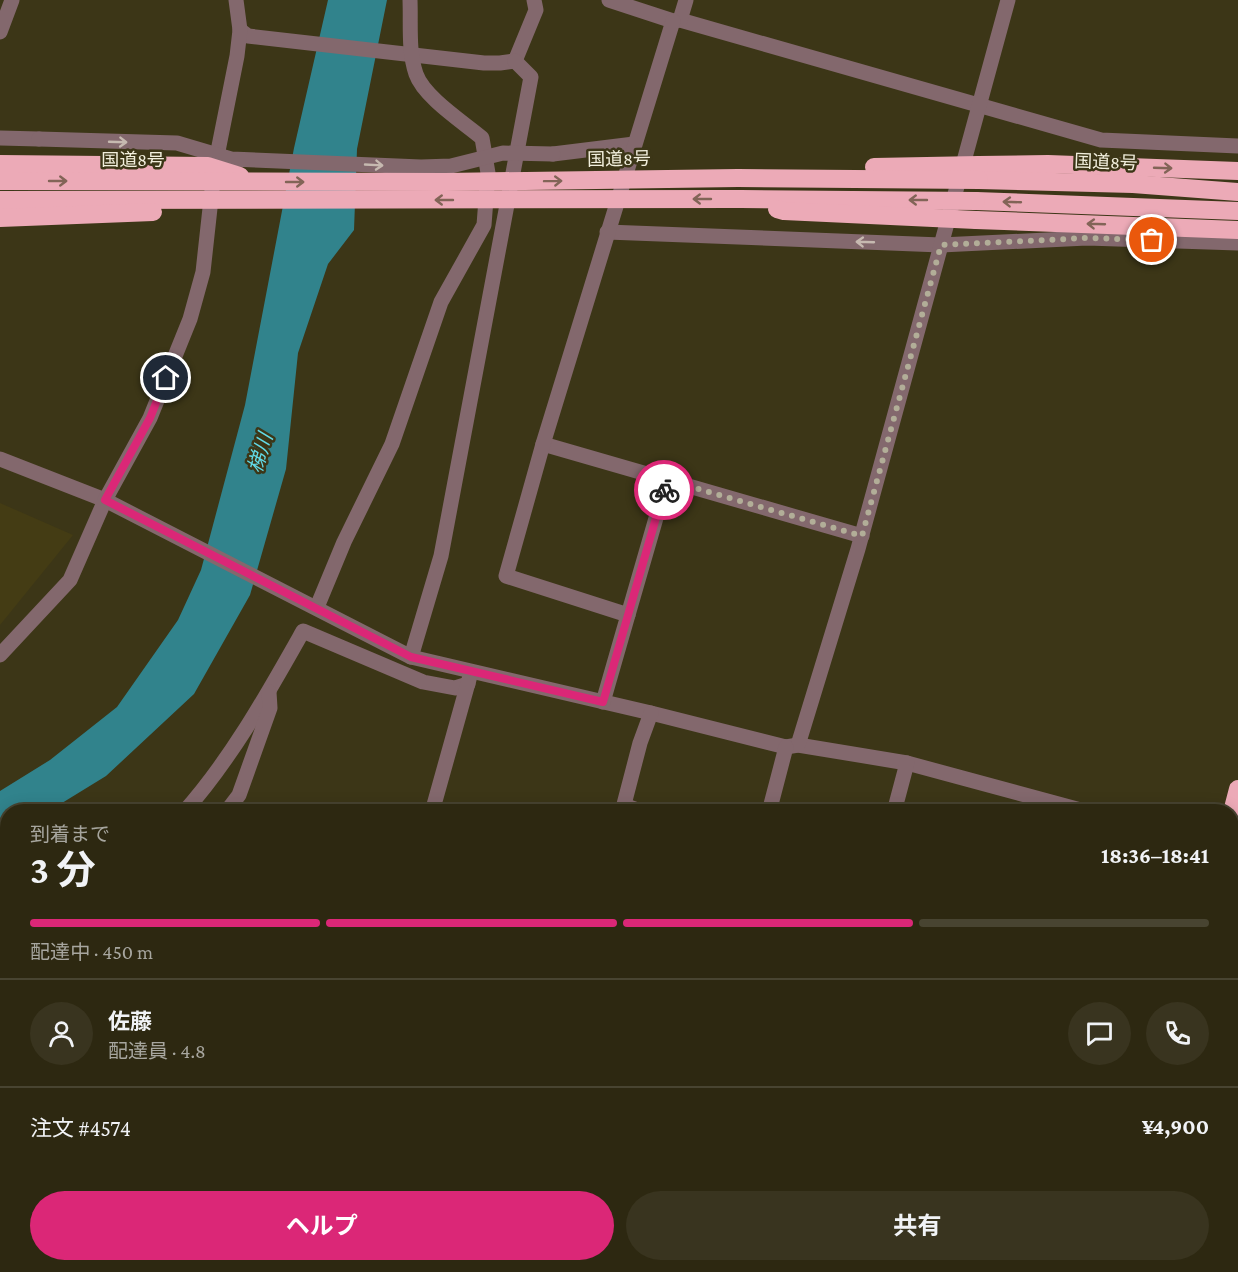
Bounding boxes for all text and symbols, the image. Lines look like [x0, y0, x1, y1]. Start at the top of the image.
one-way arrow [108, 137, 128, 148]
street label: 国道8号 [587, 148, 651, 170]
street label: 国道8号 [101, 150, 165, 170]
street label: 国道8号 [1074, 151, 1138, 173]
one-way arrow [364, 159, 384, 170]
one-way arrow [1153, 163, 1173, 174]
one-way arrow [48, 175, 68, 187]
one-way arrow [543, 175, 563, 186]
one-way arrow [285, 176, 305, 188]
one-way arrow [692, 193, 712, 205]
one-way arrow [434, 194, 454, 206]
one-way arrow [908, 194, 928, 206]
one-way arrow [1002, 196, 1022, 208]
pin [1126, 214, 1177, 265]
one-way arrow [1086, 218, 1106, 229]
icon: bag [1135, 223, 1168, 256]
one-way arrow [855, 237, 875, 248]
pin [140, 352, 191, 403]
icon: home [149, 361, 182, 394]
water label: 梯川 [244, 429, 277, 475]
courier [634, 460, 694, 520]
icon: bike [648, 474, 681, 507]
text: 到着まで [30, 823, 110, 845]
text: 18:36–18:41 [1101, 843, 1209, 868]
text: 3 分 [30, 848, 96, 891]
text: 配達中 · 450 m [30, 941, 153, 963]
button: person [30, 1002, 93, 1065]
button: chat [1068, 1002, 1131, 1065]
button: phone [1146, 1002, 1209, 1065]
text: 佐藤 [108, 1009, 152, 1034]
text: 配達員 · 4.8 [108, 1040, 206, 1062]
text: ¥4,900 [1142, 1114, 1209, 1139]
text: 注文 #4574 [30, 1116, 131, 1141]
button: ヘルプ [30, 1191, 614, 1260]
button: 共有 [626, 1191, 1209, 1260]

